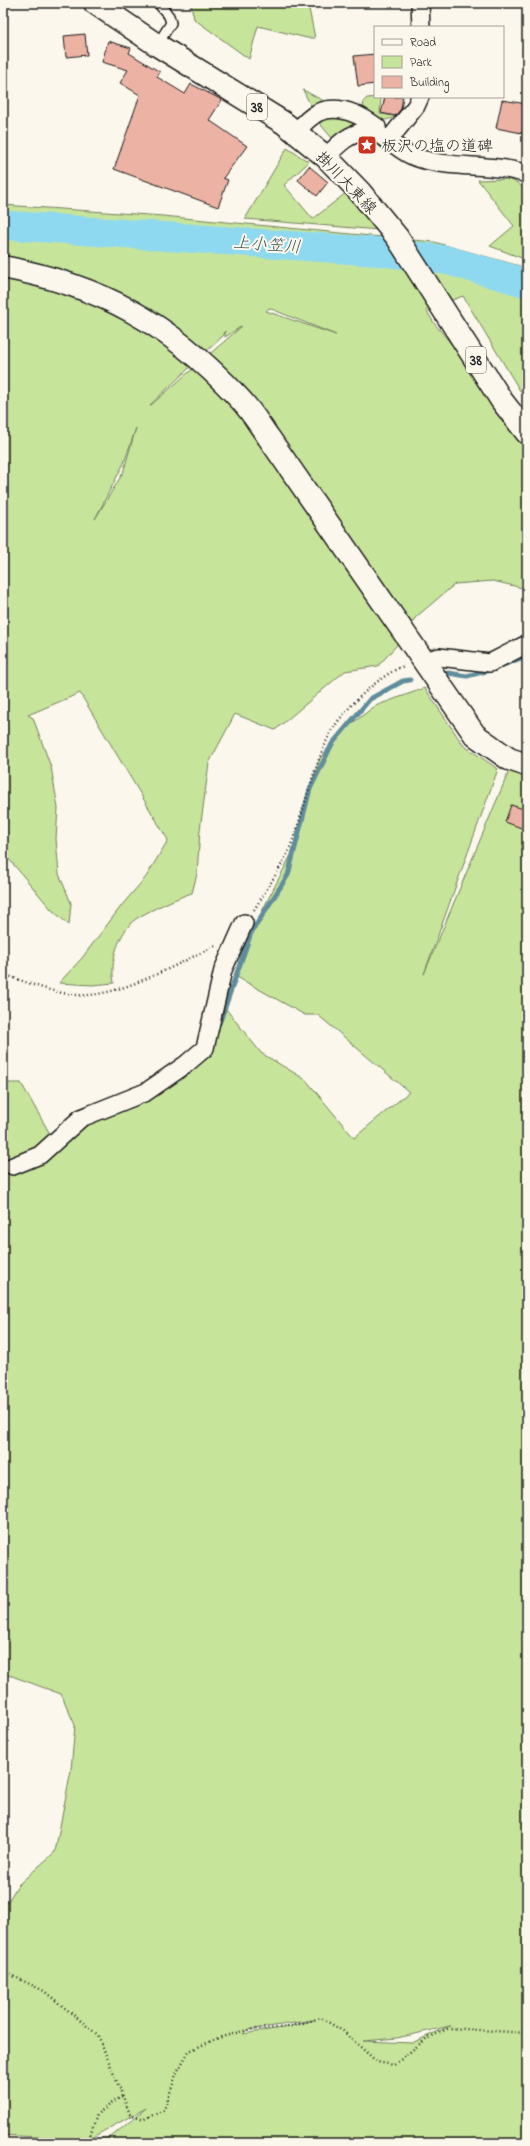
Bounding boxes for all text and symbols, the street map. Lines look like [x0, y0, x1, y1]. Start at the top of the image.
legend [374, 26, 504, 98]
text: Road [410, 34, 436, 52]
text: Park [410, 54, 432, 72]
text: Building [409, 74, 449, 93]
road number: 38 [247, 94, 267, 120]
place icon: 板沢の塩の道碑 [356, 134, 378, 156]
place label: 板沢の塩の道碑 [381, 135, 493, 159]
street label: 掛川大東線 [309, 146, 382, 221]
water label: 上小笠川 [232, 231, 302, 260]
road number: 38 [466, 347, 486, 373]

